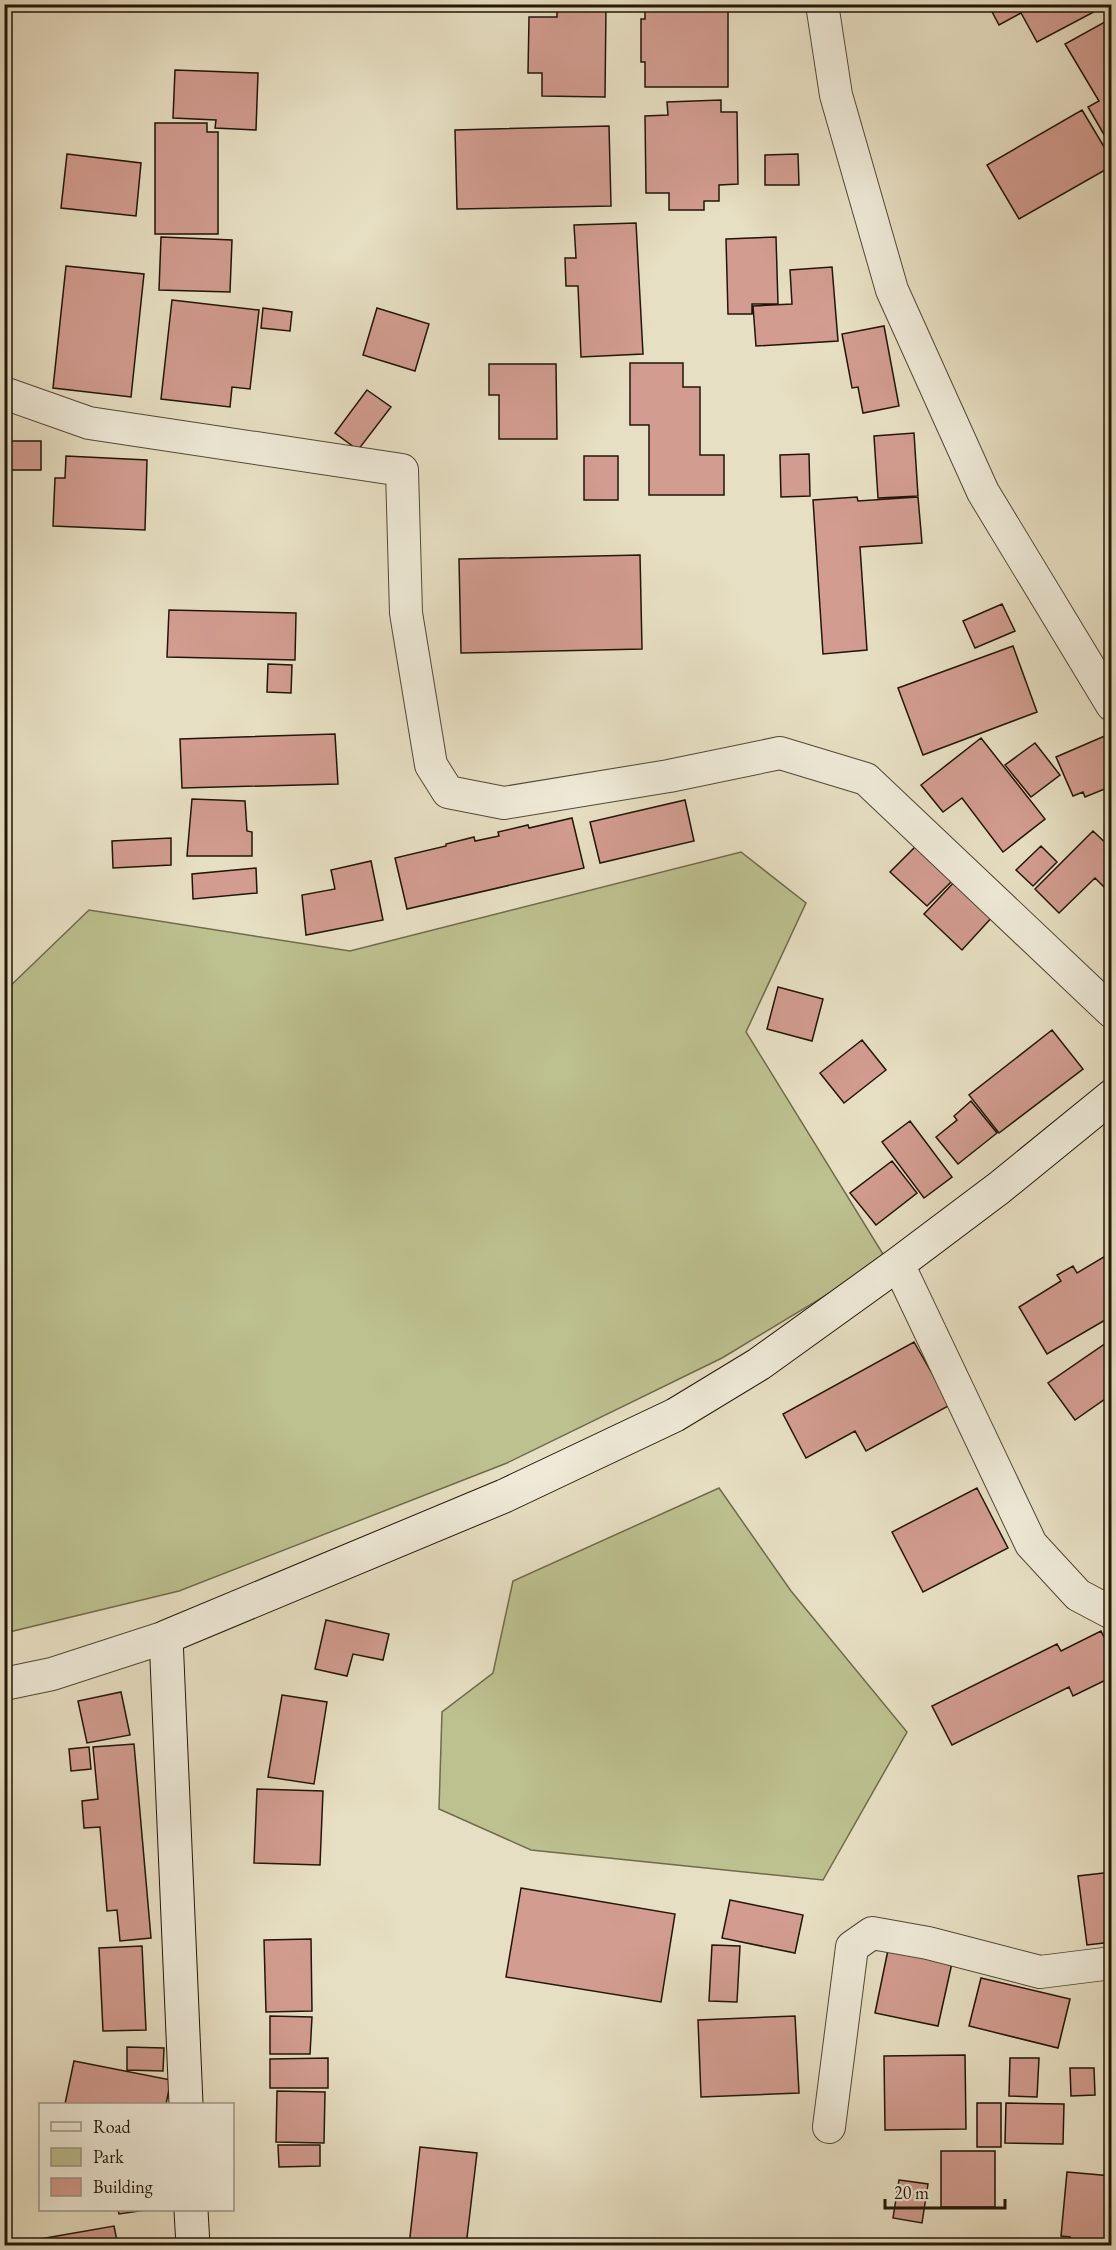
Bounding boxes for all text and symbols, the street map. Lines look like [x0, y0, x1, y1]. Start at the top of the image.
legend [39, 2103, 234, 2211]
text: Road [93, 2115, 132, 2138]
text: Park [93, 2145, 124, 2168]
scale bar [885, 2172, 1005, 2210]
text: Building [93, 2175, 153, 2198]
text: 20 m [894, 2181, 929, 2204]

